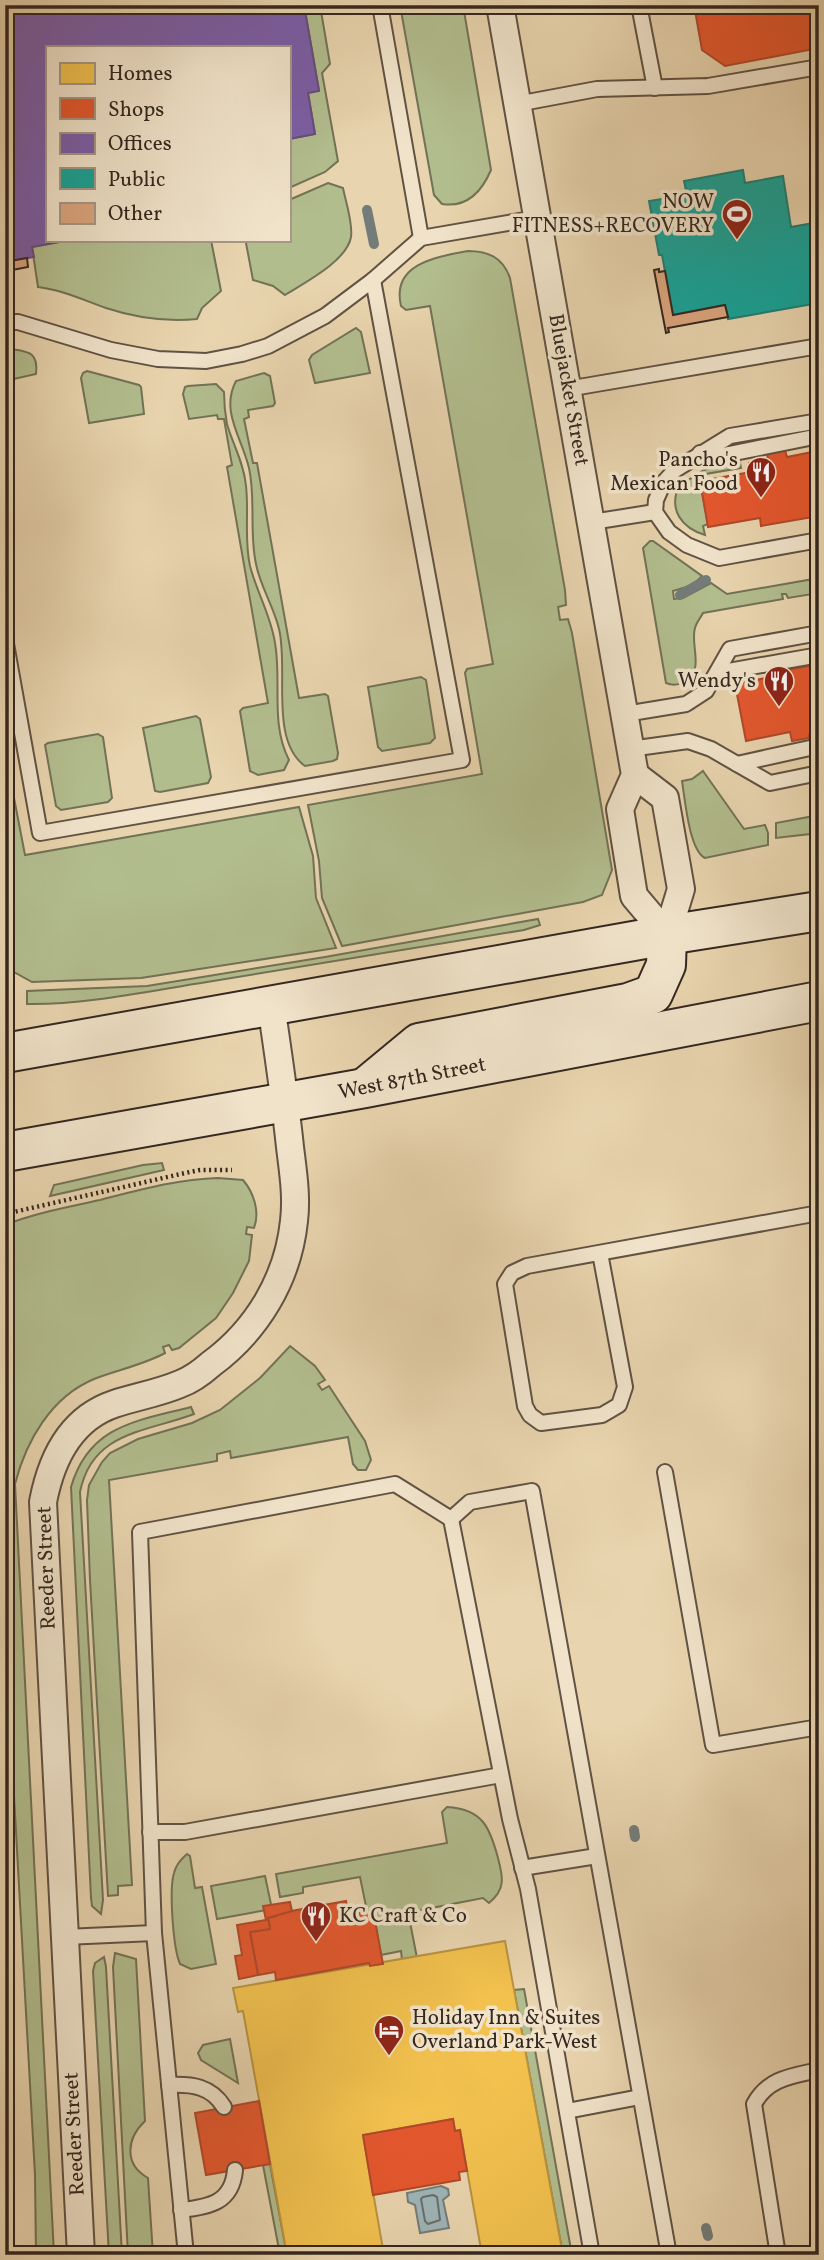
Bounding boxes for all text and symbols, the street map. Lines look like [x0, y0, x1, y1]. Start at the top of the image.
legend [46, 46, 290, 242]
text: Homes [108, 60, 173, 89]
text: Shops [108, 96, 164, 125]
text: Offices [108, 130, 172, 159]
text: Public [108, 166, 165, 195]
place label: NOW FITNESS+RECOVERY [512, 188, 714, 241]
sports icon: NOW FITNESS+RECOVERY [720, 197, 754, 241]
text: Other [108, 200, 162, 229]
street label: Bluejacket Street [540, 312, 596, 468]
place label: Pancho's Mexican Food [610, 446, 738, 499]
restaurant icon: Pancho's Mexican Food [744, 455, 778, 499]
restaurant icon: Wendy's [762, 664, 796, 708]
place label: Wendy's [678, 667, 756, 696]
street label: West 87th Street [336, 1050, 488, 1108]
street label: Reeder Street [30, 1506, 64, 1630]
restaurant icon: KC Craft & Co [299, 1899, 333, 1943]
place label: KC Craft & Co [339, 1902, 467, 1931]
place label: Holiday Inn & Suites Overland Park-West [412, 2004, 600, 2057]
hotel icon: Holiday Inn & Suites Overland Park-West [372, 2013, 406, 2057]
street label: Reeder Street [57, 2071, 93, 2197]

